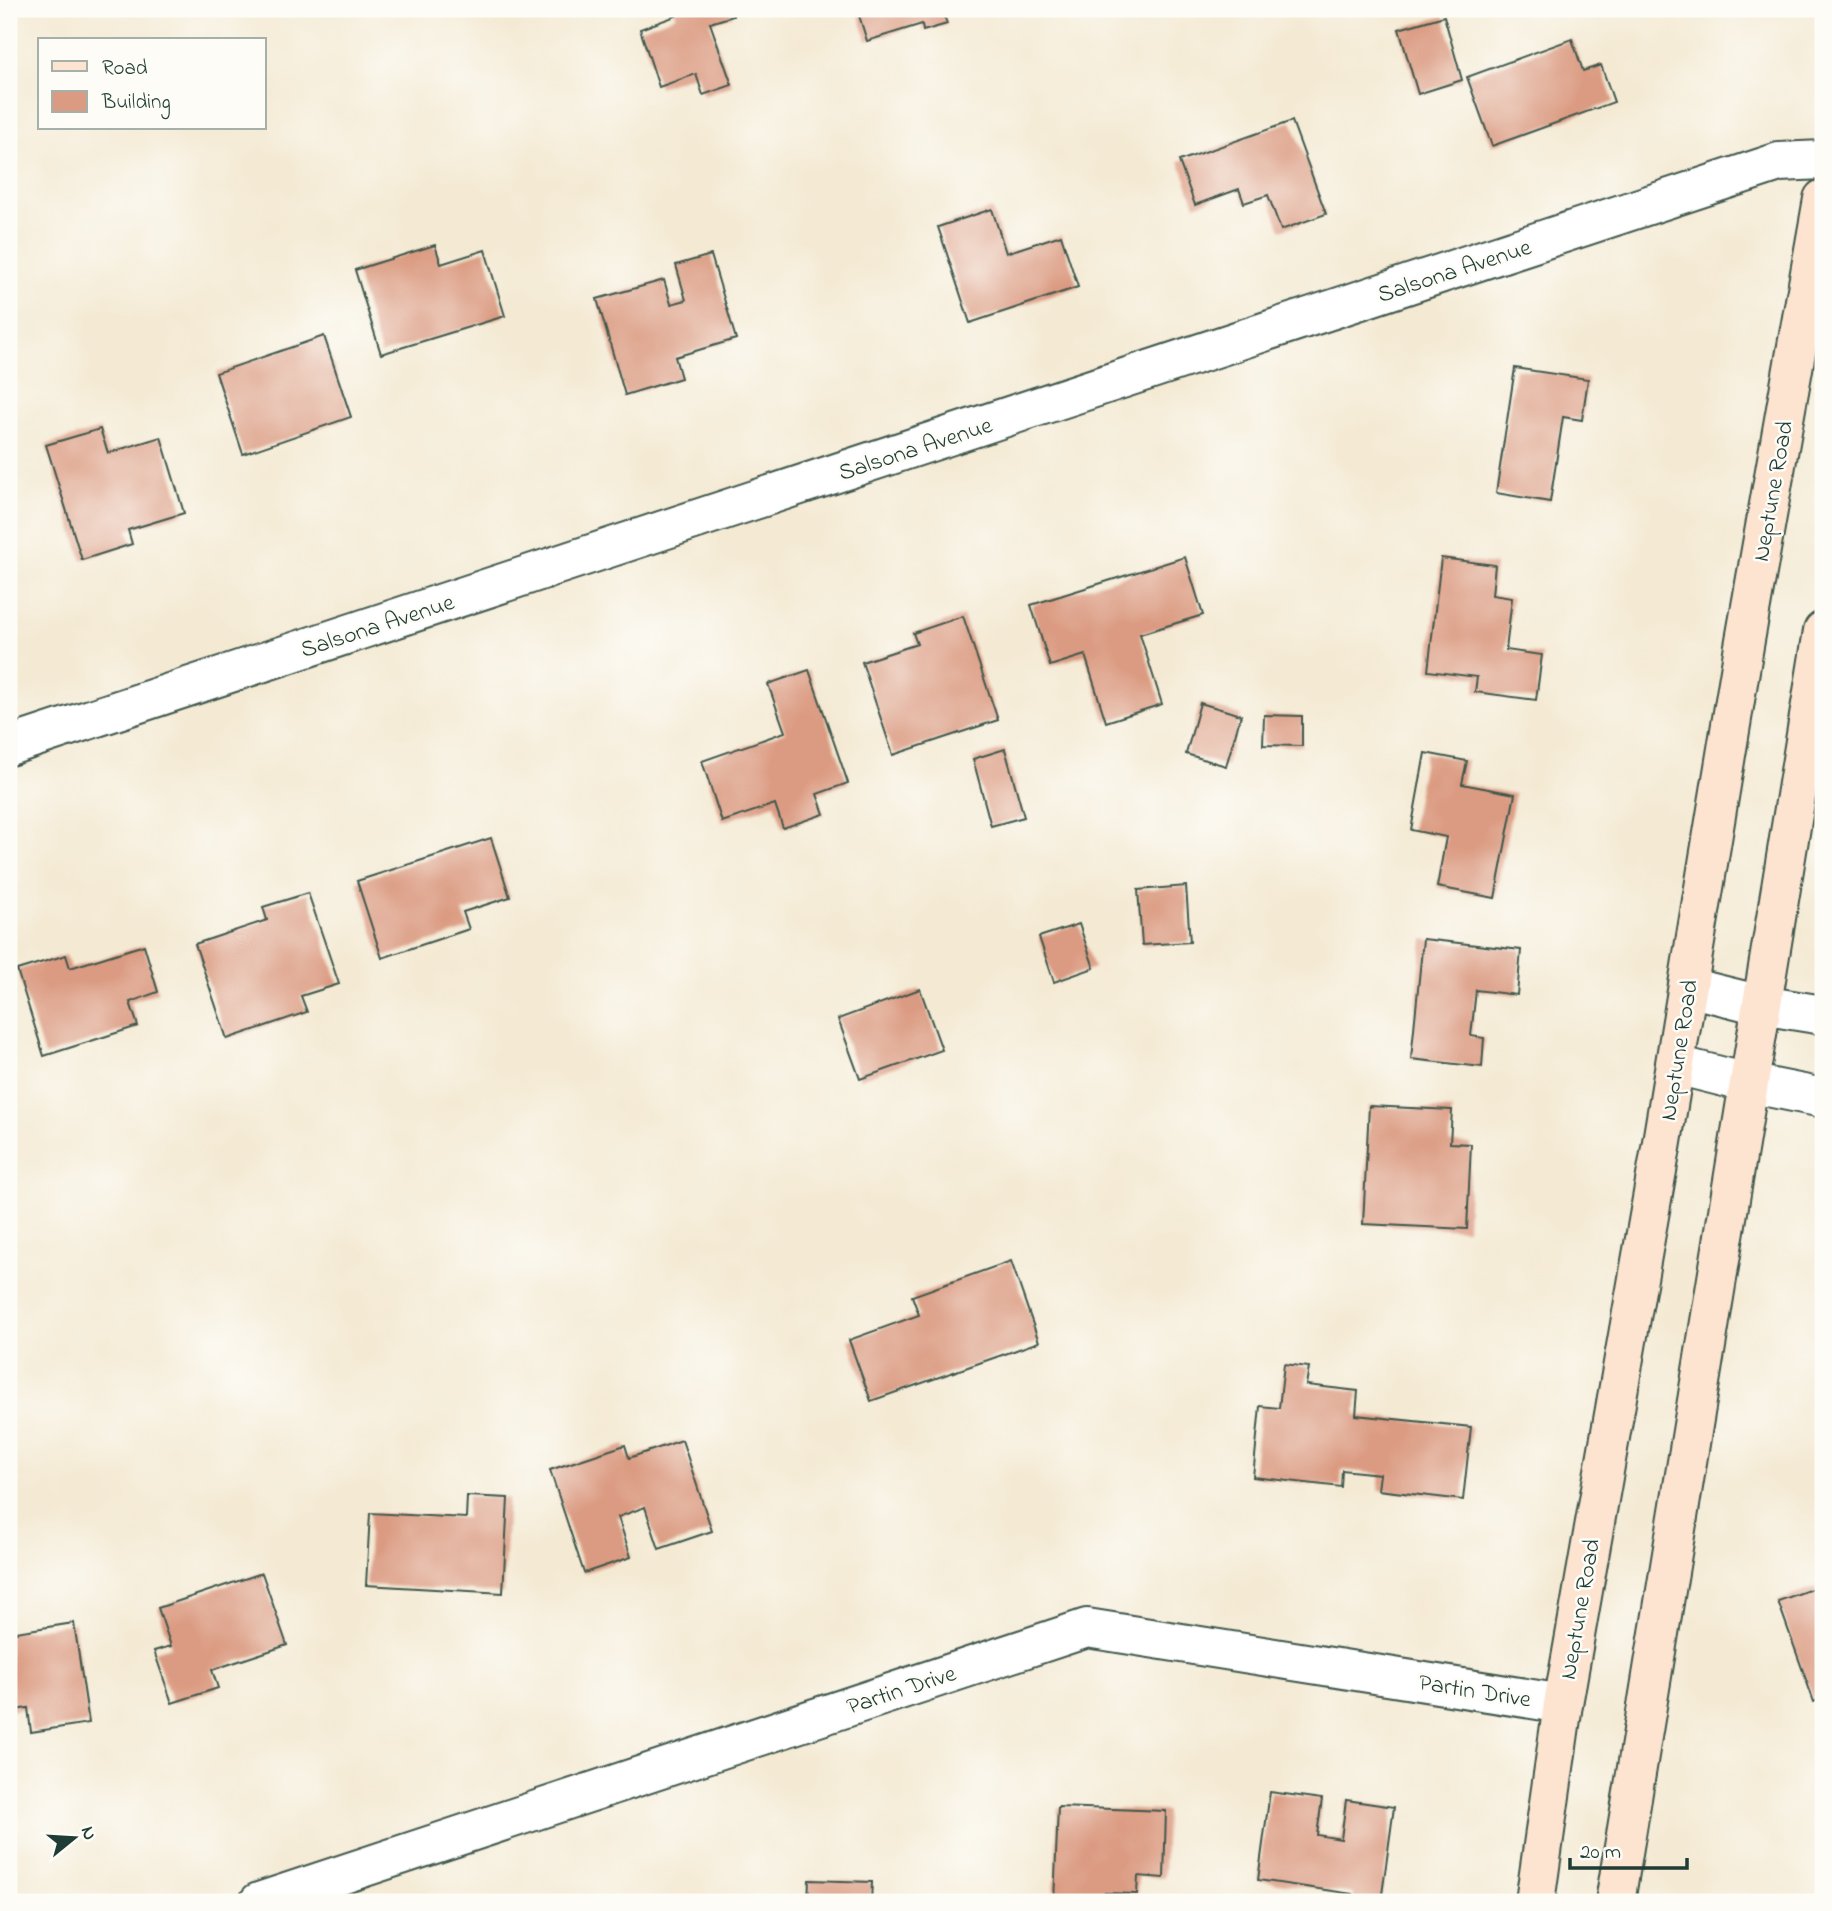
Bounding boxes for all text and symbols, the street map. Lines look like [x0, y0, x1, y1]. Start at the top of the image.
legend [38, 38, 266, 130]
text: Road [102, 54, 148, 84]
text: Building [101, 88, 171, 120]
street label: Salsona Avenue [1373, 231, 1536, 314]
street label: Salsona Avenue [834, 409, 997, 492]
street label: Neptune Road [1745, 418, 1804, 565]
street label: Salsona Avenue [296, 586, 459, 669]
street label: Neptune Road [1652, 977, 1709, 1124]
street label: Neptune Road [1552, 1536, 1611, 1683]
street label: Partin Drive [843, 1657, 961, 1726]
street label: Partin Drive [1416, 1666, 1533, 1719]
north arrow [38, 1802, 108, 1872]
text: N [73, 1823, 103, 1844]
scale bar [1570, 1827, 1687, 1871]
text: 20 m [1580, 1838, 1621, 1868]

